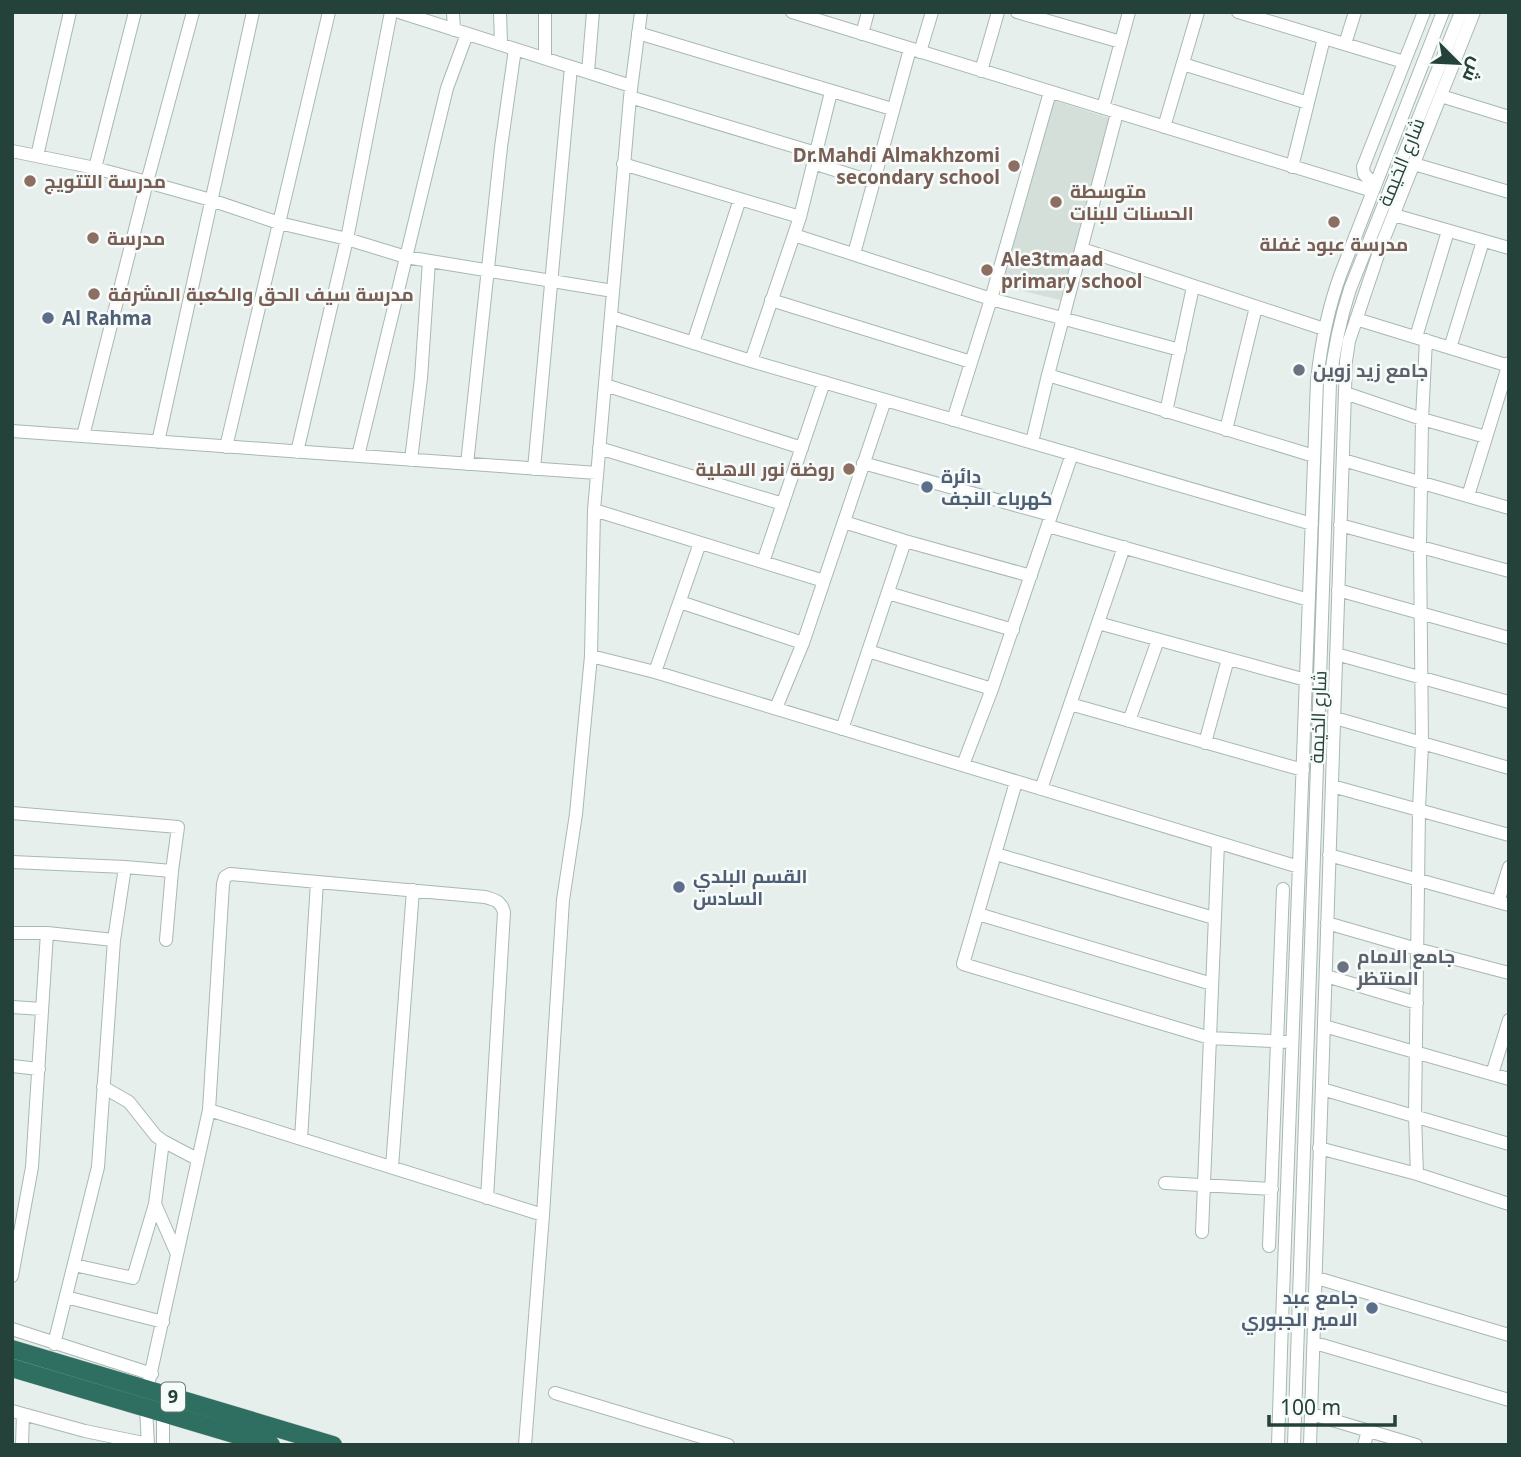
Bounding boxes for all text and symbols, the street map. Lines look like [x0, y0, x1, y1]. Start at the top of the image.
north arrow [1423, 28, 1493, 98]
text: ش [1457, 53, 1490, 86]
street label: شارع الخيمة [1372, 114, 1431, 210]
place label: Dr.Mahdi Almakhzomi secondary school [793, 142, 1000, 190]
marker: Dr.Mahdi Almakhzomi secondary school [1006, 158, 1022, 174]
place label: مدرسة التتويج [44, 168, 166, 195]
marker: مدرسة التتويج [22, 173, 38, 189]
place label: متوسطة الحسنات للبنات [1070, 178, 1194, 226]
marker: متوسطة الحسنات للبنات [1048, 194, 1064, 210]
marker: مدرسة عبود غفلة [1326, 214, 1342, 230]
place label: مدرسة [107, 225, 165, 251]
marker: مدرسة [85, 230, 101, 246]
place label: مدرسة عبود غفلة [1260, 231, 1408, 257]
place label: Ale3tmaad primary school [1001, 246, 1142, 294]
marker: Ale3tmaad primary school [979, 262, 995, 278]
place label: مدرسة سيف الحق والكعبة المشرفة [108, 281, 414, 307]
marker: مدرسة سيف الحق والكعبة المشرفة [86, 286, 102, 302]
place label: Al Rahma [62, 305, 152, 331]
marker: Al Rahma [40, 310, 56, 326]
place label: جامع زيد زوين [1313, 357, 1428, 384]
marker: جامع زيد زوين [1291, 362, 1307, 378]
place label: روضة نور الاهلية [696, 456, 835, 482]
marker: روضة نور الاهلية [841, 461, 857, 477]
place label: دائرة كهرباء النجف [941, 463, 1053, 511]
marker: دائرة كهرباء النجف [919, 479, 935, 495]
street label: شارع الخيمة [1303, 670, 1334, 764]
place label: القسم البلدي السادس [693, 863, 808, 911]
marker: القسم البلدي السادس [671, 879, 687, 895]
place label: جامع الامام المنتظر [1356, 943, 1455, 991]
marker: جامع الامام المنتظر [1335, 959, 1351, 975]
place label: جامع عبد الامير الجبوري [1241, 1284, 1358, 1335]
marker: جامع عبد الامير الجبوري [1364, 1300, 1380, 1316]
road number: 9 [161, 1382, 185, 1412]
scale bar [1269, 1384, 1395, 1428]
text: 100 m [1280, 1393, 1341, 1421]

